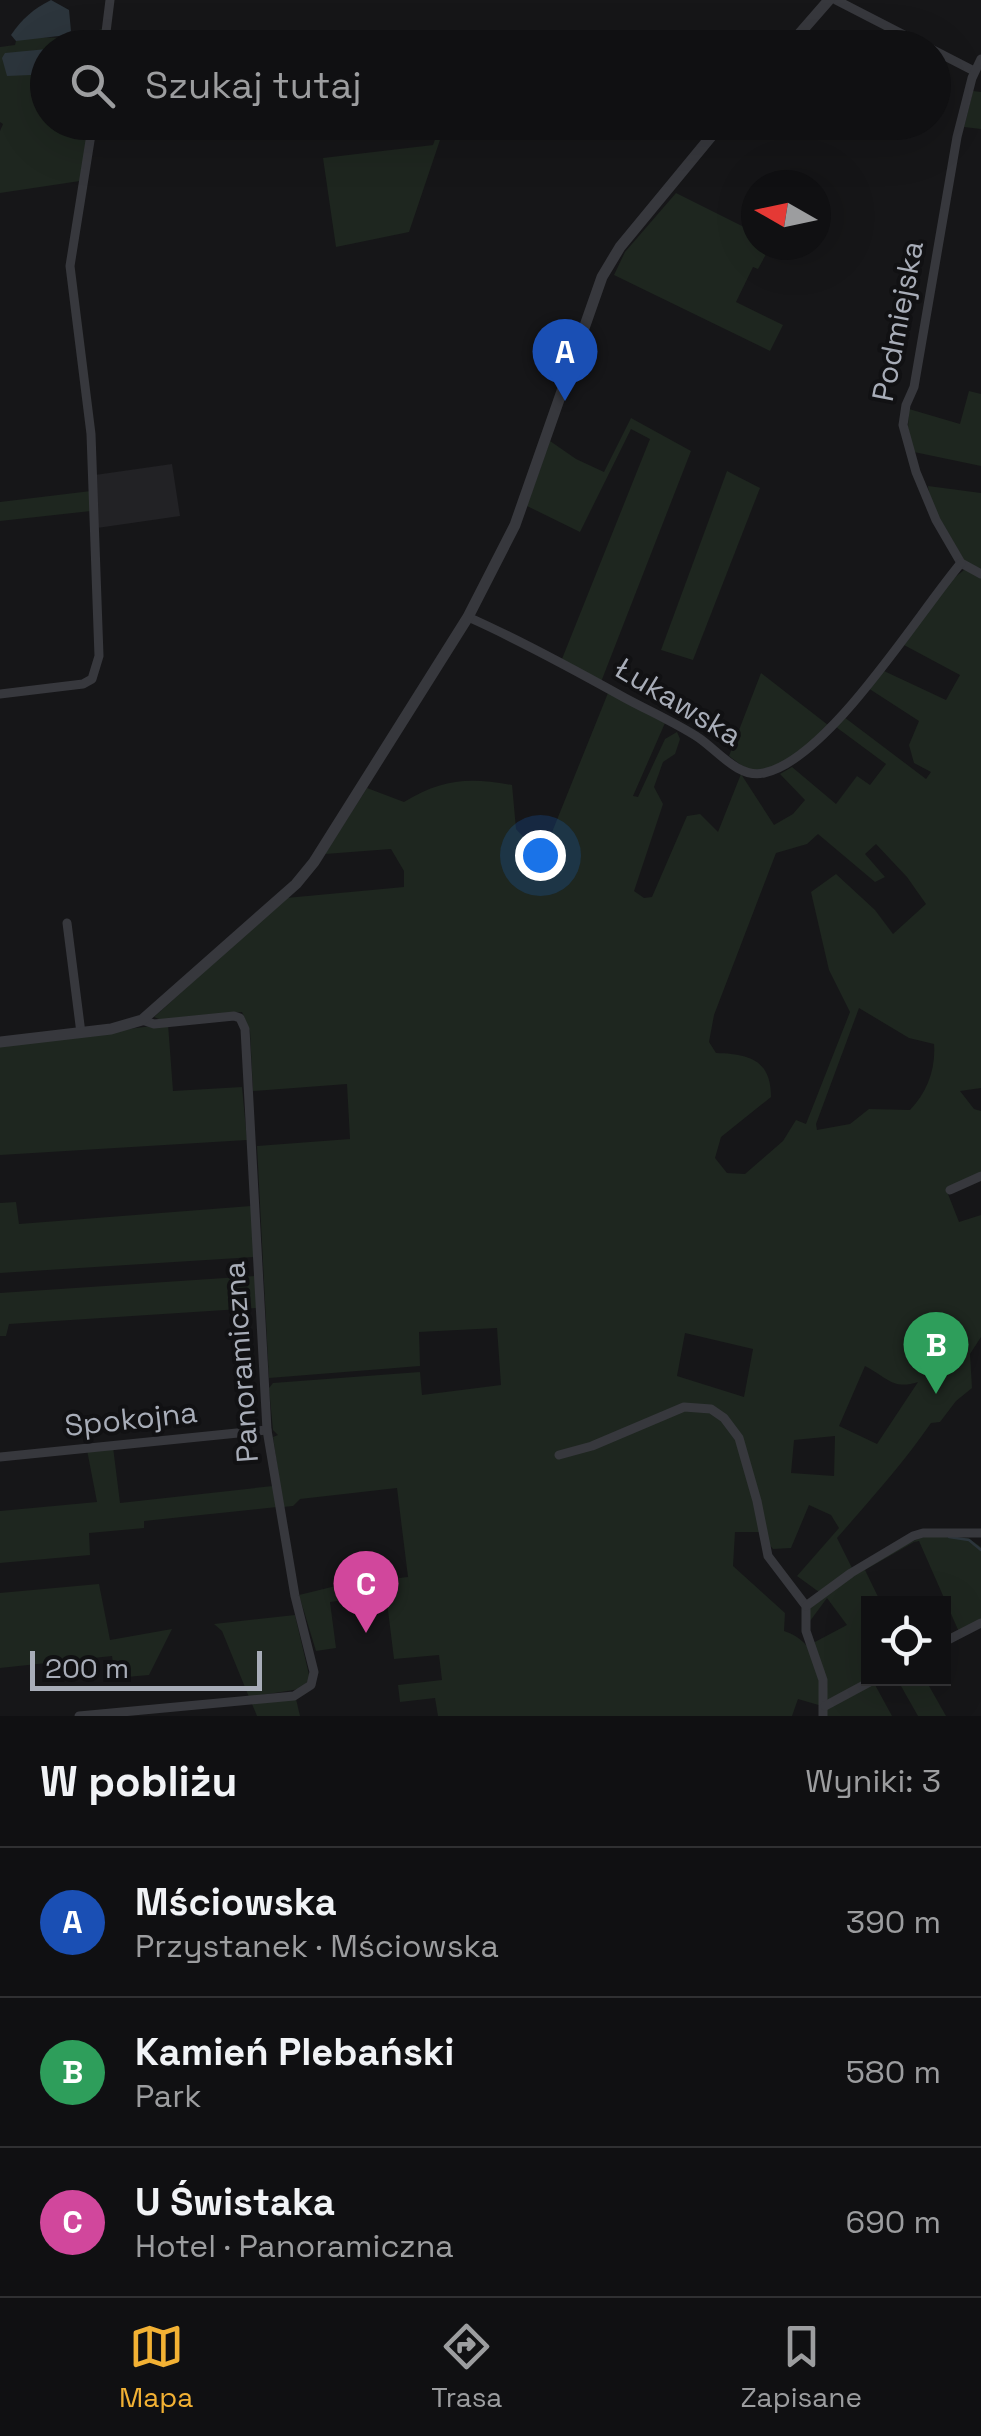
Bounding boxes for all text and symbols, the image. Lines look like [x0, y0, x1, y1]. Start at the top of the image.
search box [30, 30, 951, 140]
icon: search [65, 58, 120, 113]
text: Szukaj tutaj [145, 61, 362, 109]
north arrow [741, 170, 831, 260]
street label: Podmiejska [863, 237, 932, 404]
pin: A [532, 318, 598, 401]
street label: Łukawska [607, 648, 749, 755]
your location [515, 830, 566, 881]
street label: Panoramiczna [214, 1260, 267, 1464]
pin: B [904, 1312, 968, 1394]
street label: Spokojna [63, 1392, 199, 1445]
pin: C [334, 1550, 398, 1633]
map controls [861, 1596, 951, 1686]
button: locate [861, 1596, 951, 1686]
scale bar [30, 1646, 262, 1690]
text: 200 m [45, 1650, 129, 1686]
text: W pobliżu [40, 1755, 237, 1808]
text: Wyniki: 3 [805, 1761, 941, 1801]
text: Mściowska [135, 1878, 337, 1926]
text: A [62, 1902, 83, 1942]
text: 390 m [846, 1902, 941, 1942]
text: Przystanek · Mściowska [135, 1926, 499, 1966]
text: Kamień Plebański [135, 2028, 454, 2076]
text: B [62, 2052, 83, 2092]
text: 580 m [846, 2052, 941, 2092]
text: Park [135, 2076, 202, 2116]
text: U Świstaka [135, 2178, 335, 2226]
text: C [62, 2202, 83, 2242]
text: 690 m [846, 2202, 941, 2242]
text: Hotel · Panoramiczna [135, 2226, 454, 2266]
tab: Mapa [119, 2319, 193, 2415]
tab: Trasa [431, 2319, 502, 2415]
tab: Zapisane [740, 2319, 862, 2415]

